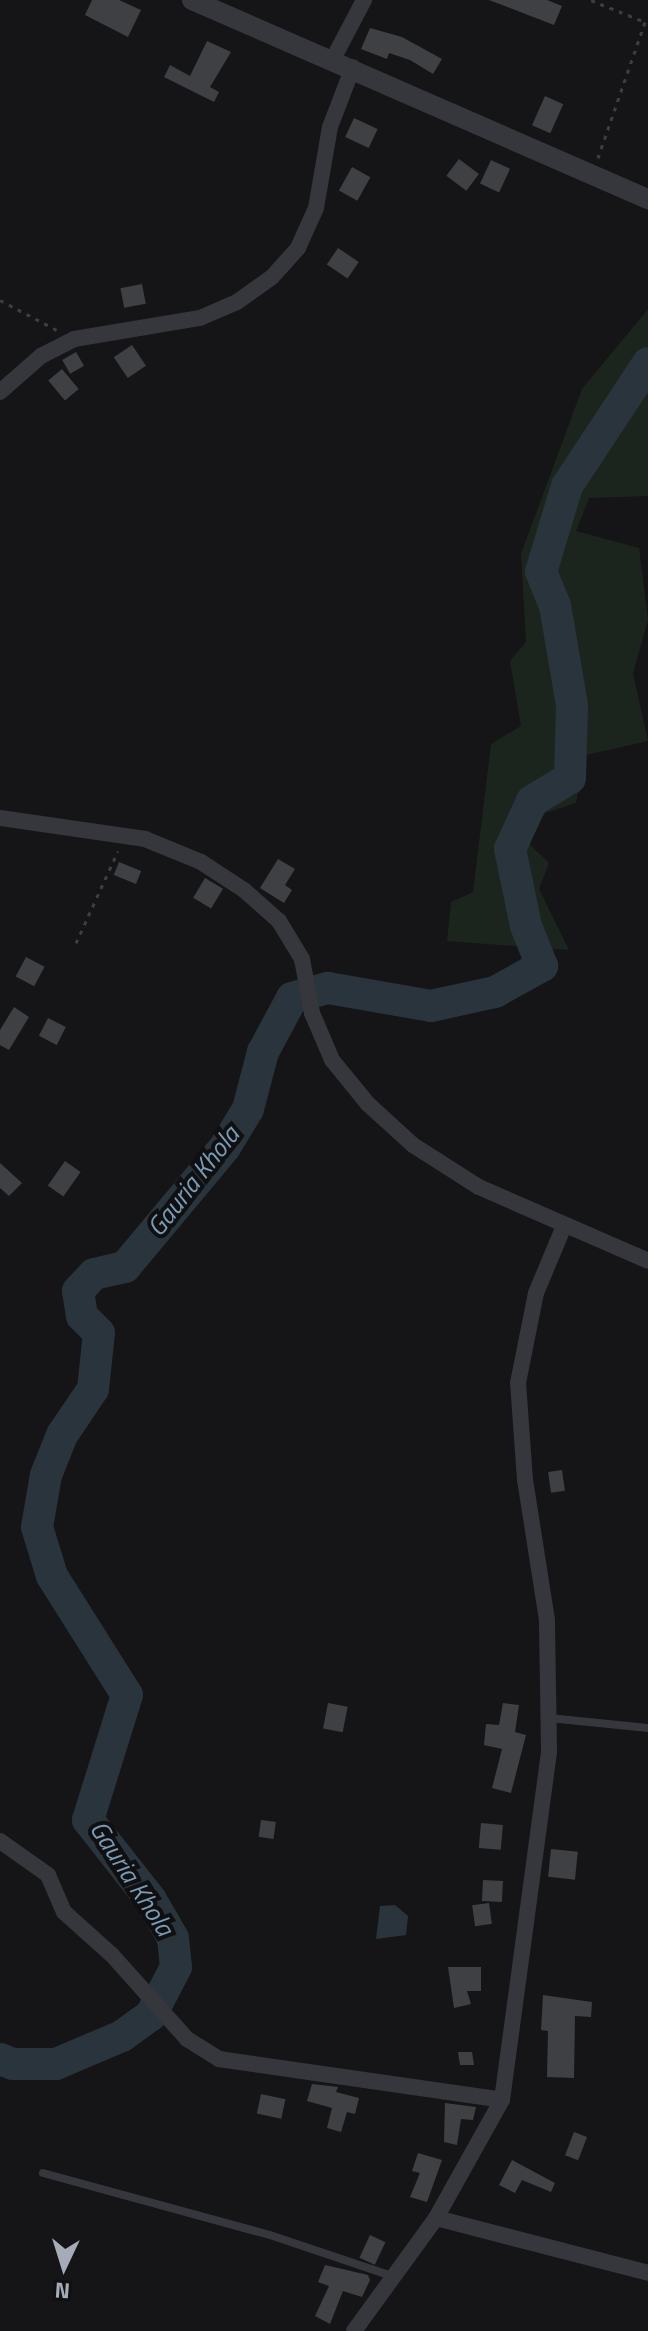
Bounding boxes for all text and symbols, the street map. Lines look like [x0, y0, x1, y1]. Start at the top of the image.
water label: Gauria Khola [140, 1120, 246, 1242]
water label: Gauria Khola [83, 1815, 181, 1941]
north arrow [24, 2227, 104, 2307]
text: N [54, 2273, 71, 2308]

